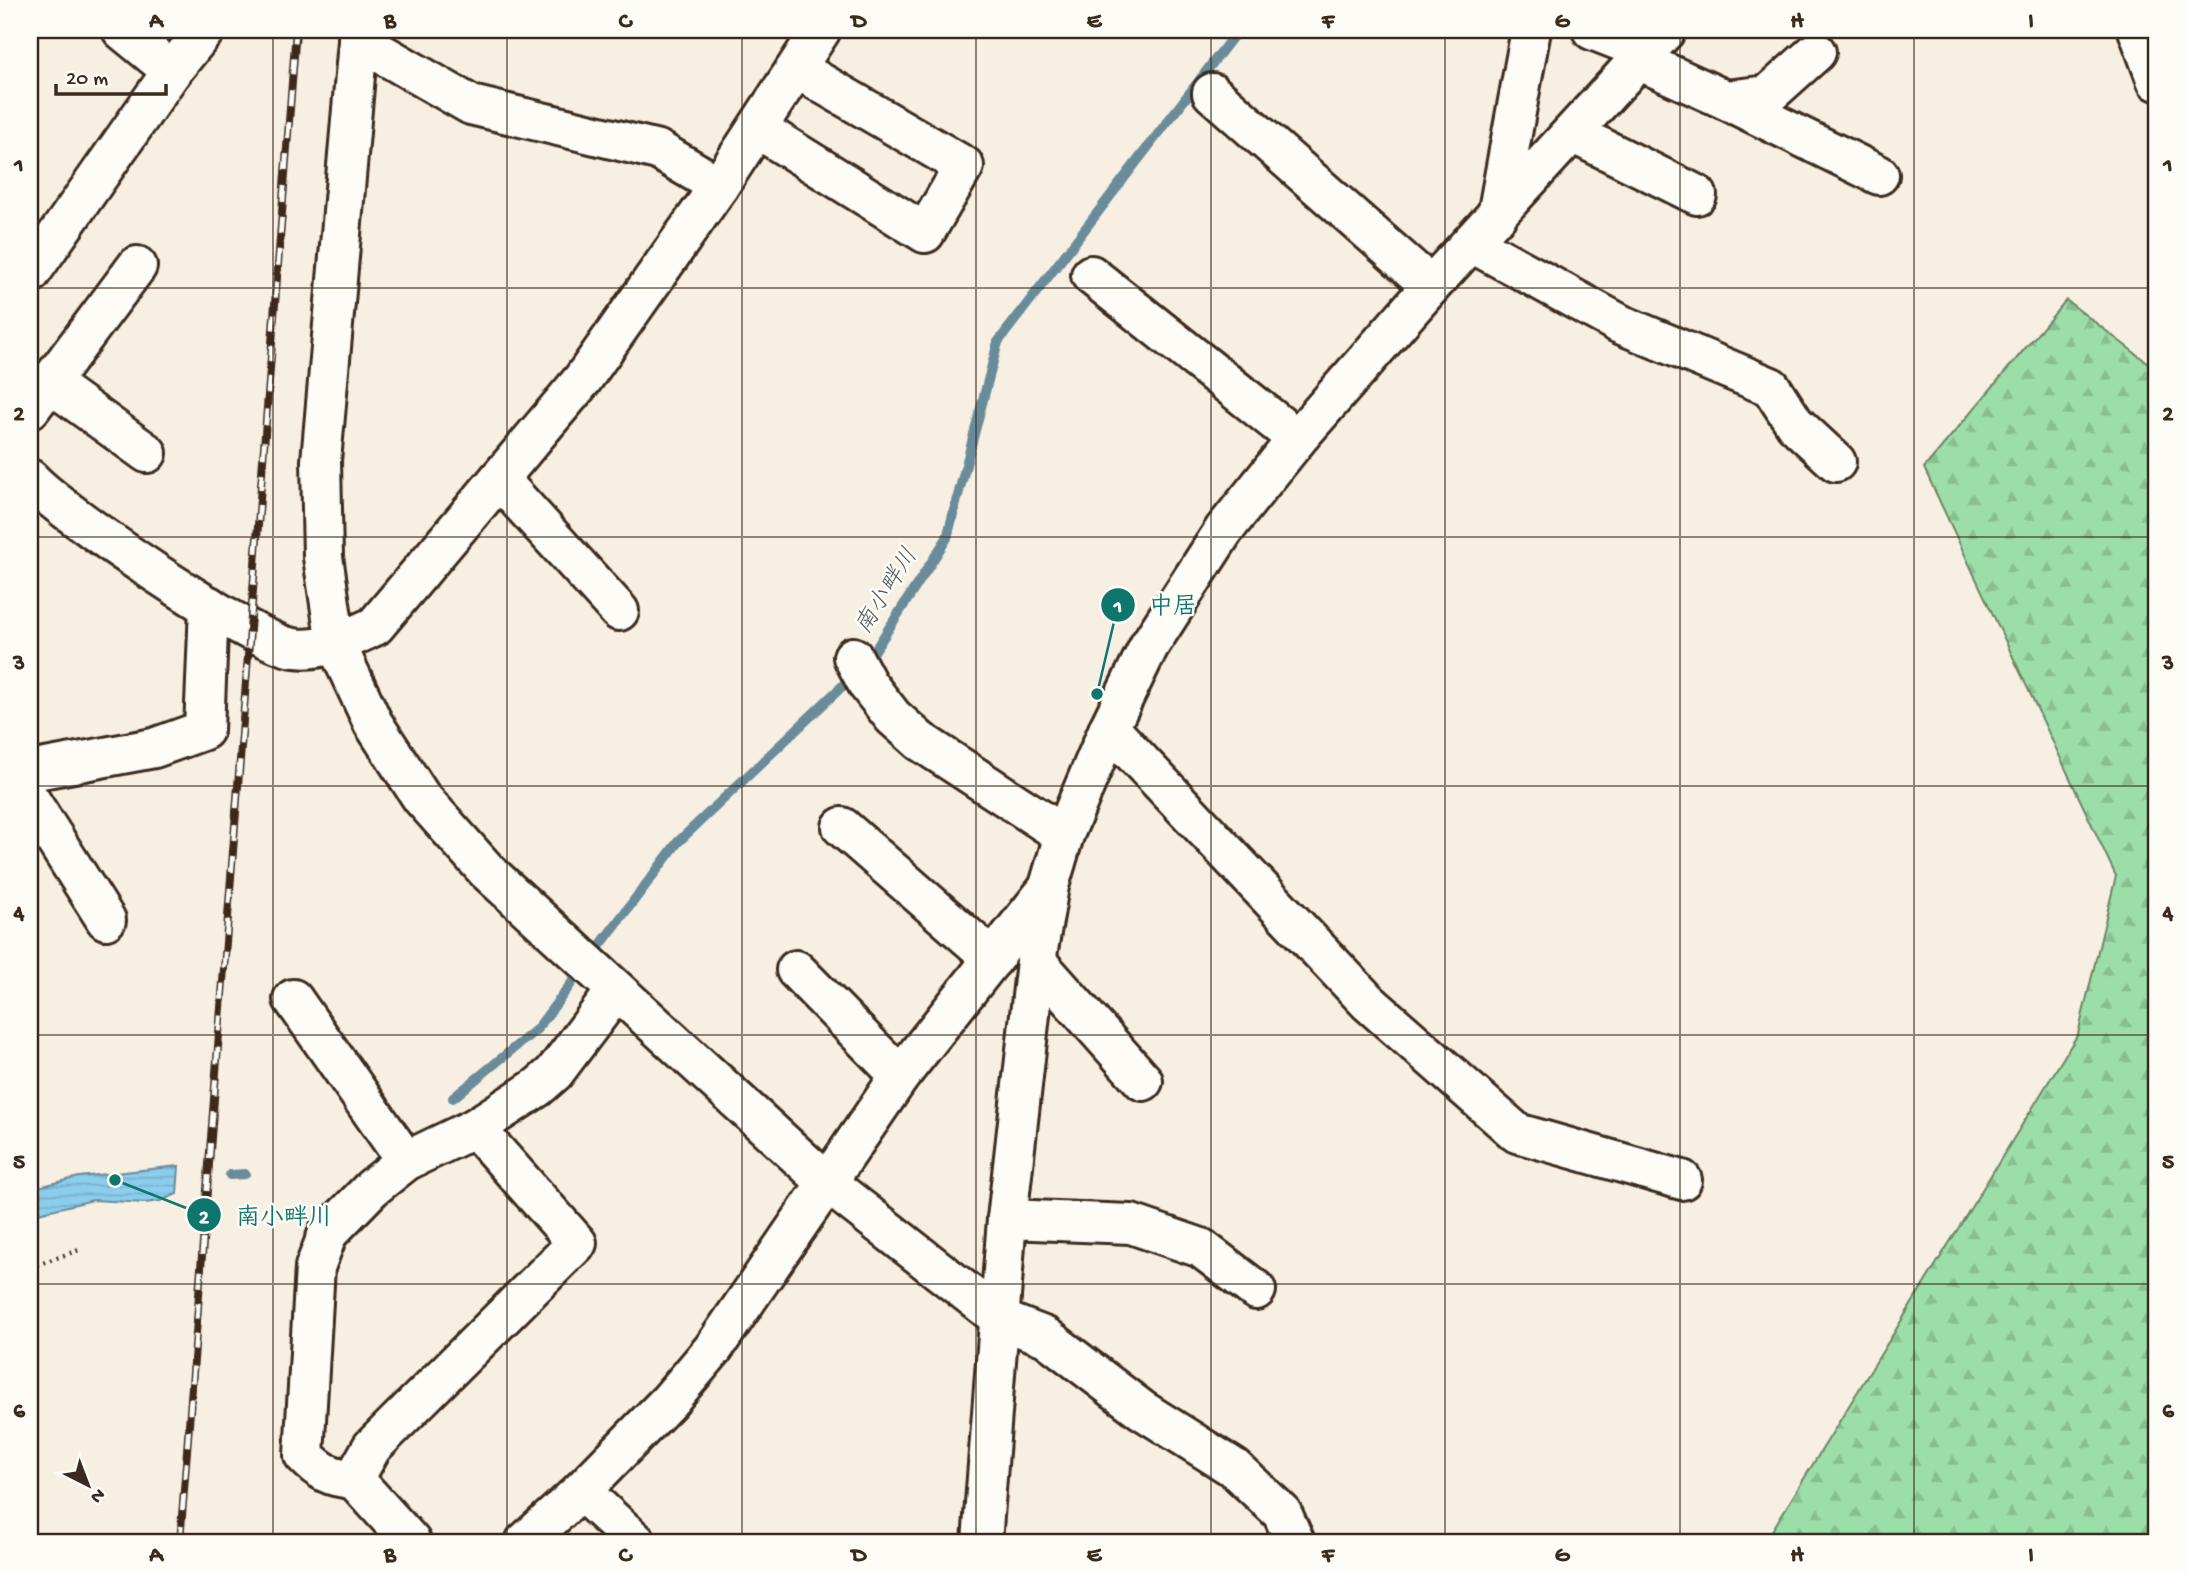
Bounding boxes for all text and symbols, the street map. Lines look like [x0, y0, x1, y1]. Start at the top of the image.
text: A [148, 9, 164, 36]
text: B [383, 9, 397, 36]
text: C [619, 9, 634, 36]
text: D [850, 9, 868, 36]
text: E [1087, 9, 1103, 36]
text: F [1321, 9, 1336, 36]
text: G [1555, 9, 1571, 36]
text: H [1790, 9, 1804, 36]
text: I [2028, 9, 2034, 36]
scale bar [56, 52, 166, 96]
text: 20 m [66, 68, 108, 93]
text: 1 [13, 153, 24, 180]
text: 1 [2162, 153, 2173, 180]
text: 2 [13, 402, 25, 429]
text: 2 [2162, 402, 2174, 429]
water label: 南小畔川 [849, 543, 926, 640]
callout: 中居 [1100, 582, 1211, 627]
text: 中居 [1149, 593, 1197, 623]
text: 1 [1113, 596, 1122, 621]
text: 3 [12, 651, 25, 678]
text: 3 [2161, 651, 2174, 678]
text: 4 [13, 901, 25, 928]
text: 4 [2162, 901, 2174, 928]
text: 5 [13, 1150, 25, 1177]
text: 5 [2162, 1150, 2174, 1177]
callout: 南小畔川 [187, 1193, 346, 1238]
text: 南小畔川 [236, 1204, 332, 1234]
text: 2 [199, 1207, 210, 1232]
text: 6 [13, 1399, 26, 1426]
text: 6 [2162, 1399, 2175, 1426]
north arrow [52, 1450, 122, 1520]
text: N [85, 1482, 109, 1508]
text: A [148, 1543, 164, 1570]
text: B [383, 1543, 397, 1570]
text: C [619, 1543, 634, 1570]
text: D [850, 1543, 868, 1570]
text: E [1087, 1543, 1103, 1570]
text: F [1321, 1543, 1336, 1570]
text: G [1555, 1543, 1571, 1570]
text: H [1790, 1543, 1804, 1570]
text: I [2028, 1543, 2034, 1570]

